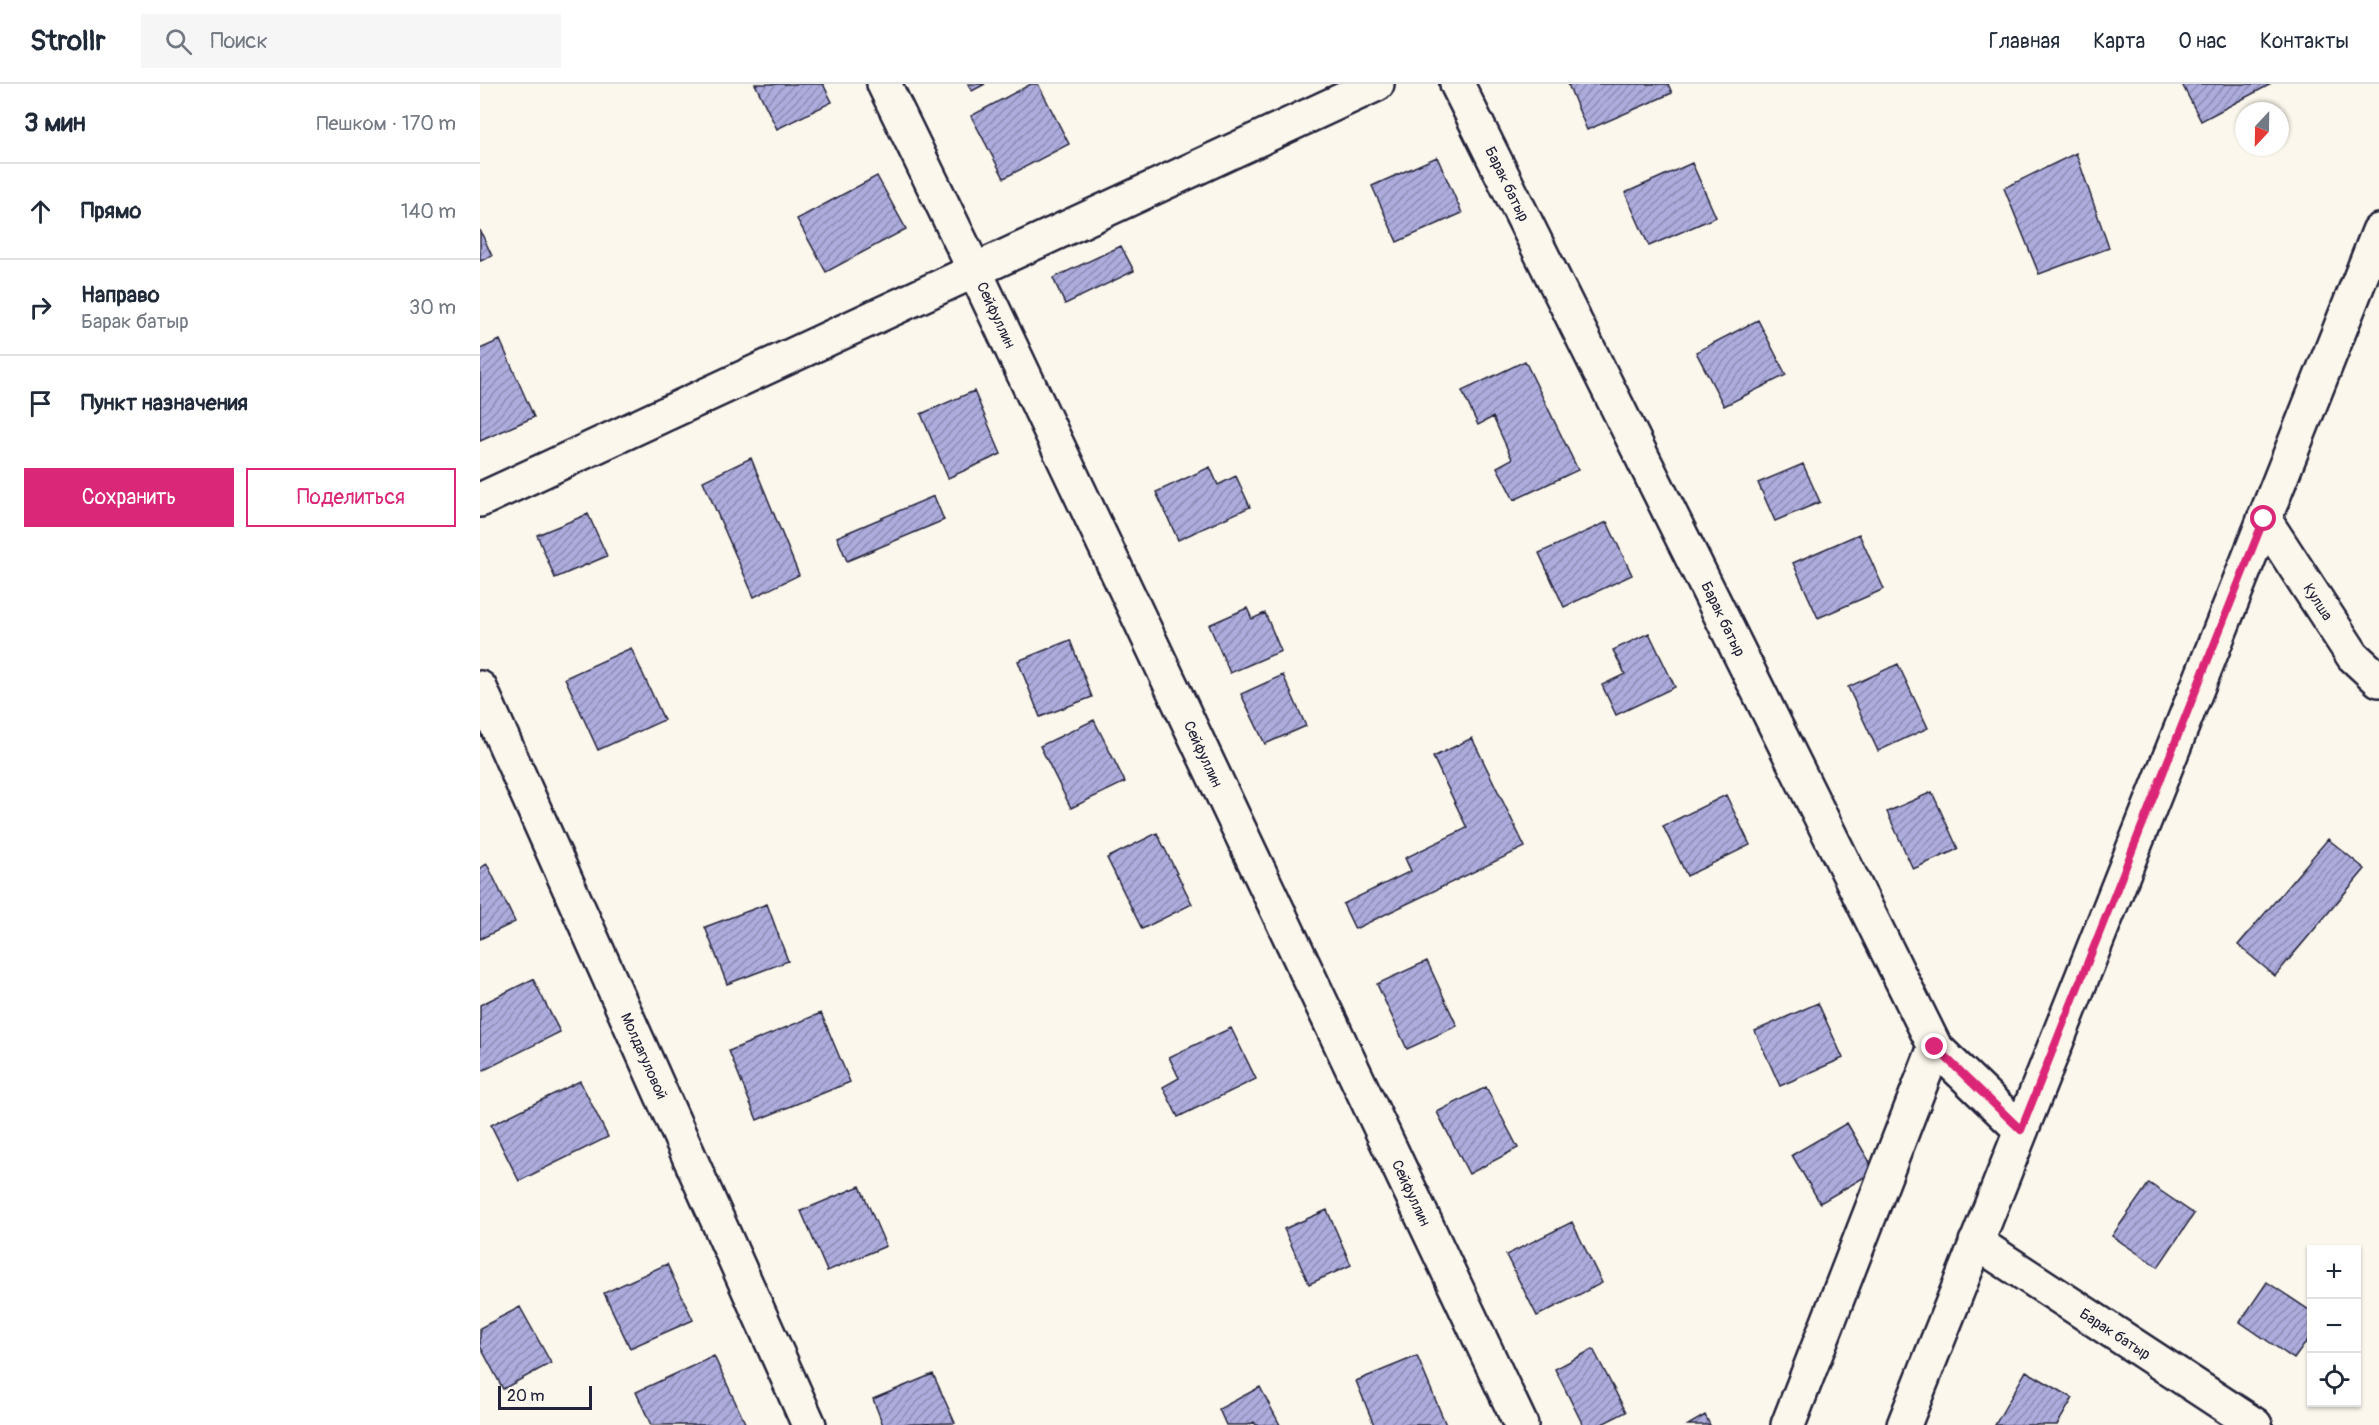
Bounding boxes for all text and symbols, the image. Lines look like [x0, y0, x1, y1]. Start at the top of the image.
search box [141, 14, 561, 68]
text: Strollr [30, 24, 105, 59]
icon: search [162, 25, 195, 58]
text: Поиск [210, 27, 268, 55]
text: Главная [1989, 28, 2060, 55]
text: Карта [2093, 28, 2145, 55]
text: О нас [2178, 28, 2227, 55]
text: Контакты [2260, 28, 2349, 55]
north arrow [2235, 102, 2289, 156]
text: 3 мин [24, 107, 86, 139]
text: Пешком · 170 m [316, 111, 456, 136]
street label: Барак батыр [1480, 144, 1533, 225]
icon: ahead [24, 195, 57, 228]
text: Прямо [81, 197, 141, 225]
text: 140 m [401, 199, 456, 224]
street label: Сейфуллин [972, 279, 1019, 351]
text: Направо [81, 281, 160, 309]
icon: right [24, 291, 57, 324]
text: 30 m [409, 295, 456, 320]
text: Барак батыр [81, 309, 189, 334]
icon: arrive [24, 387, 57, 420]
text: Пункт назначения [81, 389, 248, 417]
button: Сохранить [24, 468, 234, 527]
button: Поделиться [246, 468, 456, 527]
route start [2250, 505, 2276, 531]
street label: Барак батыр [1696, 579, 1749, 660]
street label: Кулша [2299, 580, 2337, 624]
street label: Сейфуллин [1179, 718, 1226, 790]
street label: Молдагуловой [616, 1010, 671, 1102]
route end [1921, 1033, 1947, 1059]
street label: Сейфуллин [1387, 1157, 1434, 1229]
map controls [2307, 1245, 2361, 1407]
button: + [2307, 1245, 2361, 1299]
button: − [2307, 1299, 2361, 1353]
street label: Барак батыр [2076, 1304, 2154, 1364]
button: locate [2307, 1353, 2361, 1407]
scale bar [498, 1383, 592, 1410]
text: 20 m [507, 1386, 545, 1406]

